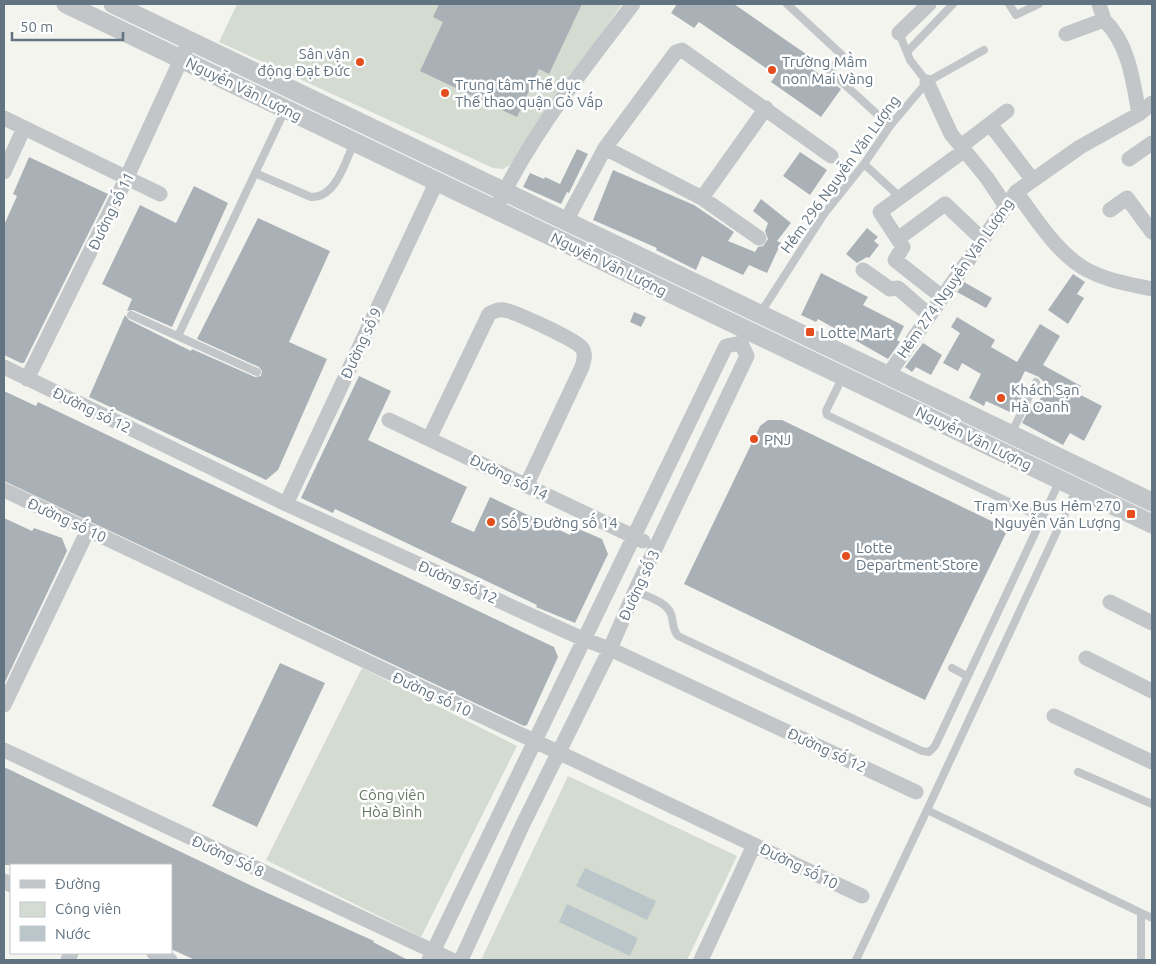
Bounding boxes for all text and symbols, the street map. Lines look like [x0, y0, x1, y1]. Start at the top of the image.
scale bar [12, 10, 124, 42]
text: 50 m [20, 18, 53, 35]
place label: Sân vận động Đạt Đức [257, 45, 350, 79]
place label: Trường Mầm non Mai Vàng [782, 51, 873, 87]
street label: Nguyễn Văn Lượng [183, 52, 305, 124]
marker: Sân vận động Đạt Đức [354, 56, 366, 68]
marker: Trường Mầm non Mai Vàng [766, 64, 778, 76]
place label: Trung tâm Thể dục Thể thao quận Gò Vấp [455, 76, 603, 110]
marker: Trung tâm Thể dục Thể thao quận Gò Vấp [439, 87, 451, 99]
street label: Hẻm 296 Nguyễn Văn Lượng [776, 91, 903, 256]
street label: Đường số 11 [83, 168, 137, 253]
street label: Hẻm 274 Nguyễn Văn Lượng [892, 194, 1017, 361]
street label: Nguyễn Văn Lượng [548, 227, 670, 299]
street label: Đường số 9 [336, 304, 385, 381]
place label: Lotte Mart [820, 324, 892, 341]
marker: Lotte Mart [804, 326, 816, 338]
place label: Khách Sạn Hà Oanh [1011, 381, 1080, 415]
street label: Đường số 12 [50, 382, 135, 436]
marker: Khách Sạn Hà Oanh [995, 392, 1007, 404]
street label: Nguyễn Văn Lượng [913, 401, 1035, 473]
place label: PNJ [764, 431, 791, 448]
marker: PNJ [748, 433, 760, 445]
street label: Đường số 14 [467, 449, 552, 503]
street label: Đường số 10 [25, 493, 110, 546]
place label: Trạm Xe Bus Hẻm 270 Nguyễn Văn Lượng [974, 497, 1121, 531]
marker: Trạm Xe Bus Hẻm 270 Nguyễn Văn Lượng [1125, 508, 1137, 520]
place label: Số 5 Đường số 14 [501, 512, 618, 531]
marker: Số 5 Đường số 14 [485, 516, 497, 528]
place label: Lotte Department Store [856, 539, 979, 573]
street label: Đường số 3 [614, 546, 663, 623]
marker: Lotte Department Store [840, 550, 852, 562]
street label: Đường số 12 [416, 555, 501, 607]
street label: Đường số 10 [390, 667, 475, 720]
street label: Đường số 12 [785, 723, 870, 776]
park label: Công viên Hòa Bình [359, 786, 425, 820]
street label: Đường Số 8 [189, 830, 267, 880]
street label: Đường số 10 [757, 838, 842, 892]
legend [10, 864, 172, 954]
text: Đường [55, 875, 101, 892]
text: Công viên [55, 900, 121, 917]
text: Nước [55, 925, 90, 942]

